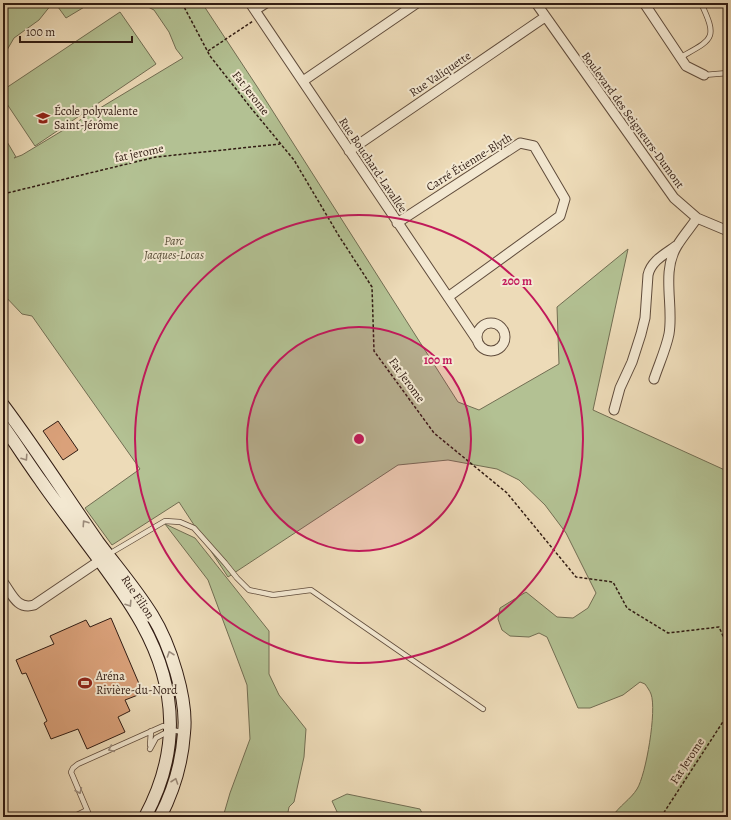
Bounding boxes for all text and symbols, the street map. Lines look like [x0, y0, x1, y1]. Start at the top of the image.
scale bar [20, 18, 132, 44]
text: 100 m [26, 24, 55, 40]
street label: Rue Valiquette [406, 48, 474, 100]
street label: Boulevard des Seigneurs-Dumont [578, 48, 688, 192]
street label: Fat Jerome [229, 68, 273, 118]
place label: École polyvalente Saint-Jérôme [54, 103, 138, 133]
school or university icon: École polyvalente Saint-Jérôme [35, 110, 51, 126]
street label: Rue Bouchard-Lavallée [335, 114, 411, 216]
street label: Carré Étienne-Blyth [423, 129, 515, 195]
street label: fat jerome [113, 140, 165, 166]
park label: Parc Jacques-Locas [143, 233, 204, 263]
text: 200 m [502, 273, 532, 289]
text: 100 m [424, 352, 452, 368]
street label: Fat Jerome [385, 354, 429, 406]
centre of rings [352, 432, 366, 446]
one-way arrow [20, 454, 28, 461]
one-way arrow [82, 520, 90, 527]
street label: Rue Filion [118, 572, 159, 622]
one-way arrow [124, 600, 132, 607]
one-way arrow [166, 651, 175, 658]
place label: Aréna Rivière-du-Nord [95, 668, 178, 698]
sports icon: Aréna Rivière-du-Nord [77, 675, 93, 691]
street label: Fat Jerome [666, 735, 708, 787]
one-way arrow [107, 744, 115, 752]
one-way arrow [170, 778, 179, 785]
one-way arrow [74, 787, 82, 795]

